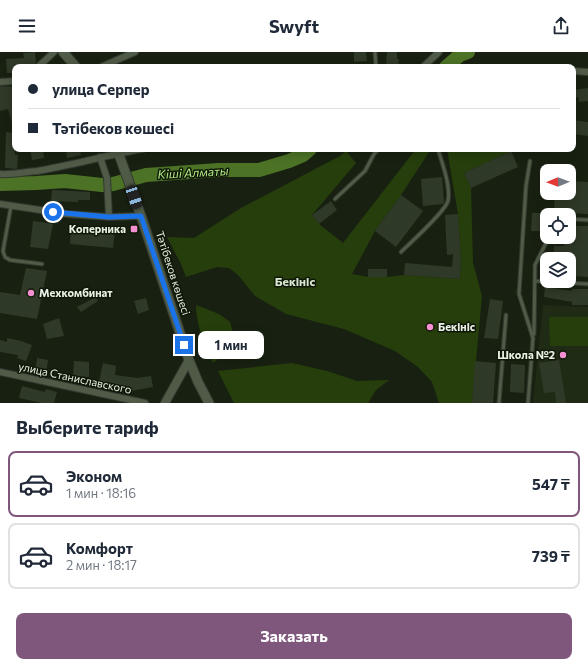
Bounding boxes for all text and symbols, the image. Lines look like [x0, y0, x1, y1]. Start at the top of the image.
icon: menu [16, 15, 38, 37]
text: Swyft [269, 15, 319, 37]
icon: share [550, 15, 572, 37]
text: улица Серпер [52, 80, 149, 98]
text: Тәтібеков көшесі [52, 119, 174, 137]
water label: Кіші Алматы [157, 163, 229, 181]
north arrow [540, 164, 576, 200]
map controls [540, 164, 576, 288]
car [124, 184, 144, 210]
route start [44, 203, 62, 221]
button: locate [540, 208, 576, 244]
place label: Коперника [69, 222, 126, 235]
marker: Коперника [129, 224, 139, 234]
street label: Тәтібеков көшесі [154, 229, 193, 317]
button: layers [540, 252, 576, 288]
district label: Бекініс [275, 274, 315, 288]
place label: Мехкомбинат [39, 286, 113, 299]
marker: Мехкомбинат [26, 288, 36, 298]
place label: Бекініс [438, 320, 475, 333]
marker: Бекініс [425, 322, 435, 332]
callout: 1 мин [198, 331, 264, 359]
route end [175, 336, 193, 354]
text: 1 мин [214, 337, 248, 353]
place label: Школа №2 [497, 348, 555, 361]
marker: Школа №2 [558, 350, 568, 360]
street label: улица Станиславского [17, 359, 133, 396]
text: Выберите тариф [16, 416, 159, 438]
icon: car [18, 466, 54, 502]
text: Эконом [66, 467, 122, 485]
text: 547 ₸ [532, 475, 570, 493]
text: 1 мин · 18:16 [66, 485, 136, 501]
icon: car [18, 538, 54, 574]
text: Комфорт [66, 539, 133, 557]
text: 739 ₸ [532, 547, 570, 565]
text: 2 мин · 18:17 [66, 557, 137, 573]
button: Заказать [16, 613, 572, 659]

